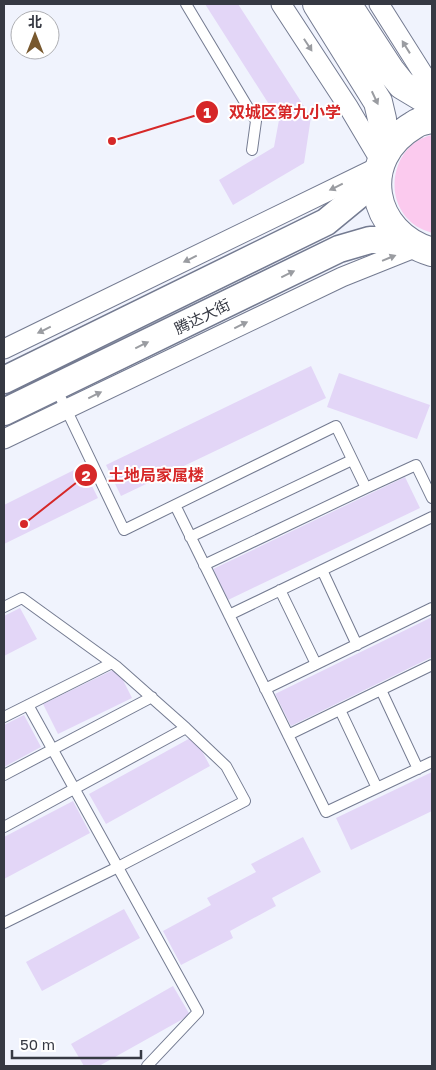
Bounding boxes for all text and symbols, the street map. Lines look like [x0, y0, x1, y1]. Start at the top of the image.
north arrow [10, 10, 60, 60]
text: 北 [28, 13, 42, 30]
one-way arrow [303, 38, 313, 51]
one-way arrow [401, 41, 410, 54]
one-way arrow [371, 91, 380, 106]
callout: 双城区第九小学 [194, 97, 351, 128]
text: 双城区第九小学 [229, 102, 341, 122]
text: 1 [203, 103, 211, 121]
one-way arrow [329, 183, 343, 191]
one-way arrow [382, 254, 397, 262]
one-way arrow [183, 255, 197, 263]
one-way arrow [281, 270, 296, 278]
street label: 腾达大街 [171, 295, 233, 337]
one-way arrow [234, 321, 249, 329]
one-way arrow [37, 326, 51, 334]
one-way arrow [135, 341, 150, 349]
one-way arrow [88, 391, 102, 399]
callout: 土地局家属楼 [73, 460, 214, 491]
text: 土地局家属楼 [108, 465, 204, 485]
text: 2 [81, 466, 91, 484]
scale bar [12, 1028, 141, 1060]
text: 50 m [20, 1035, 55, 1053]

